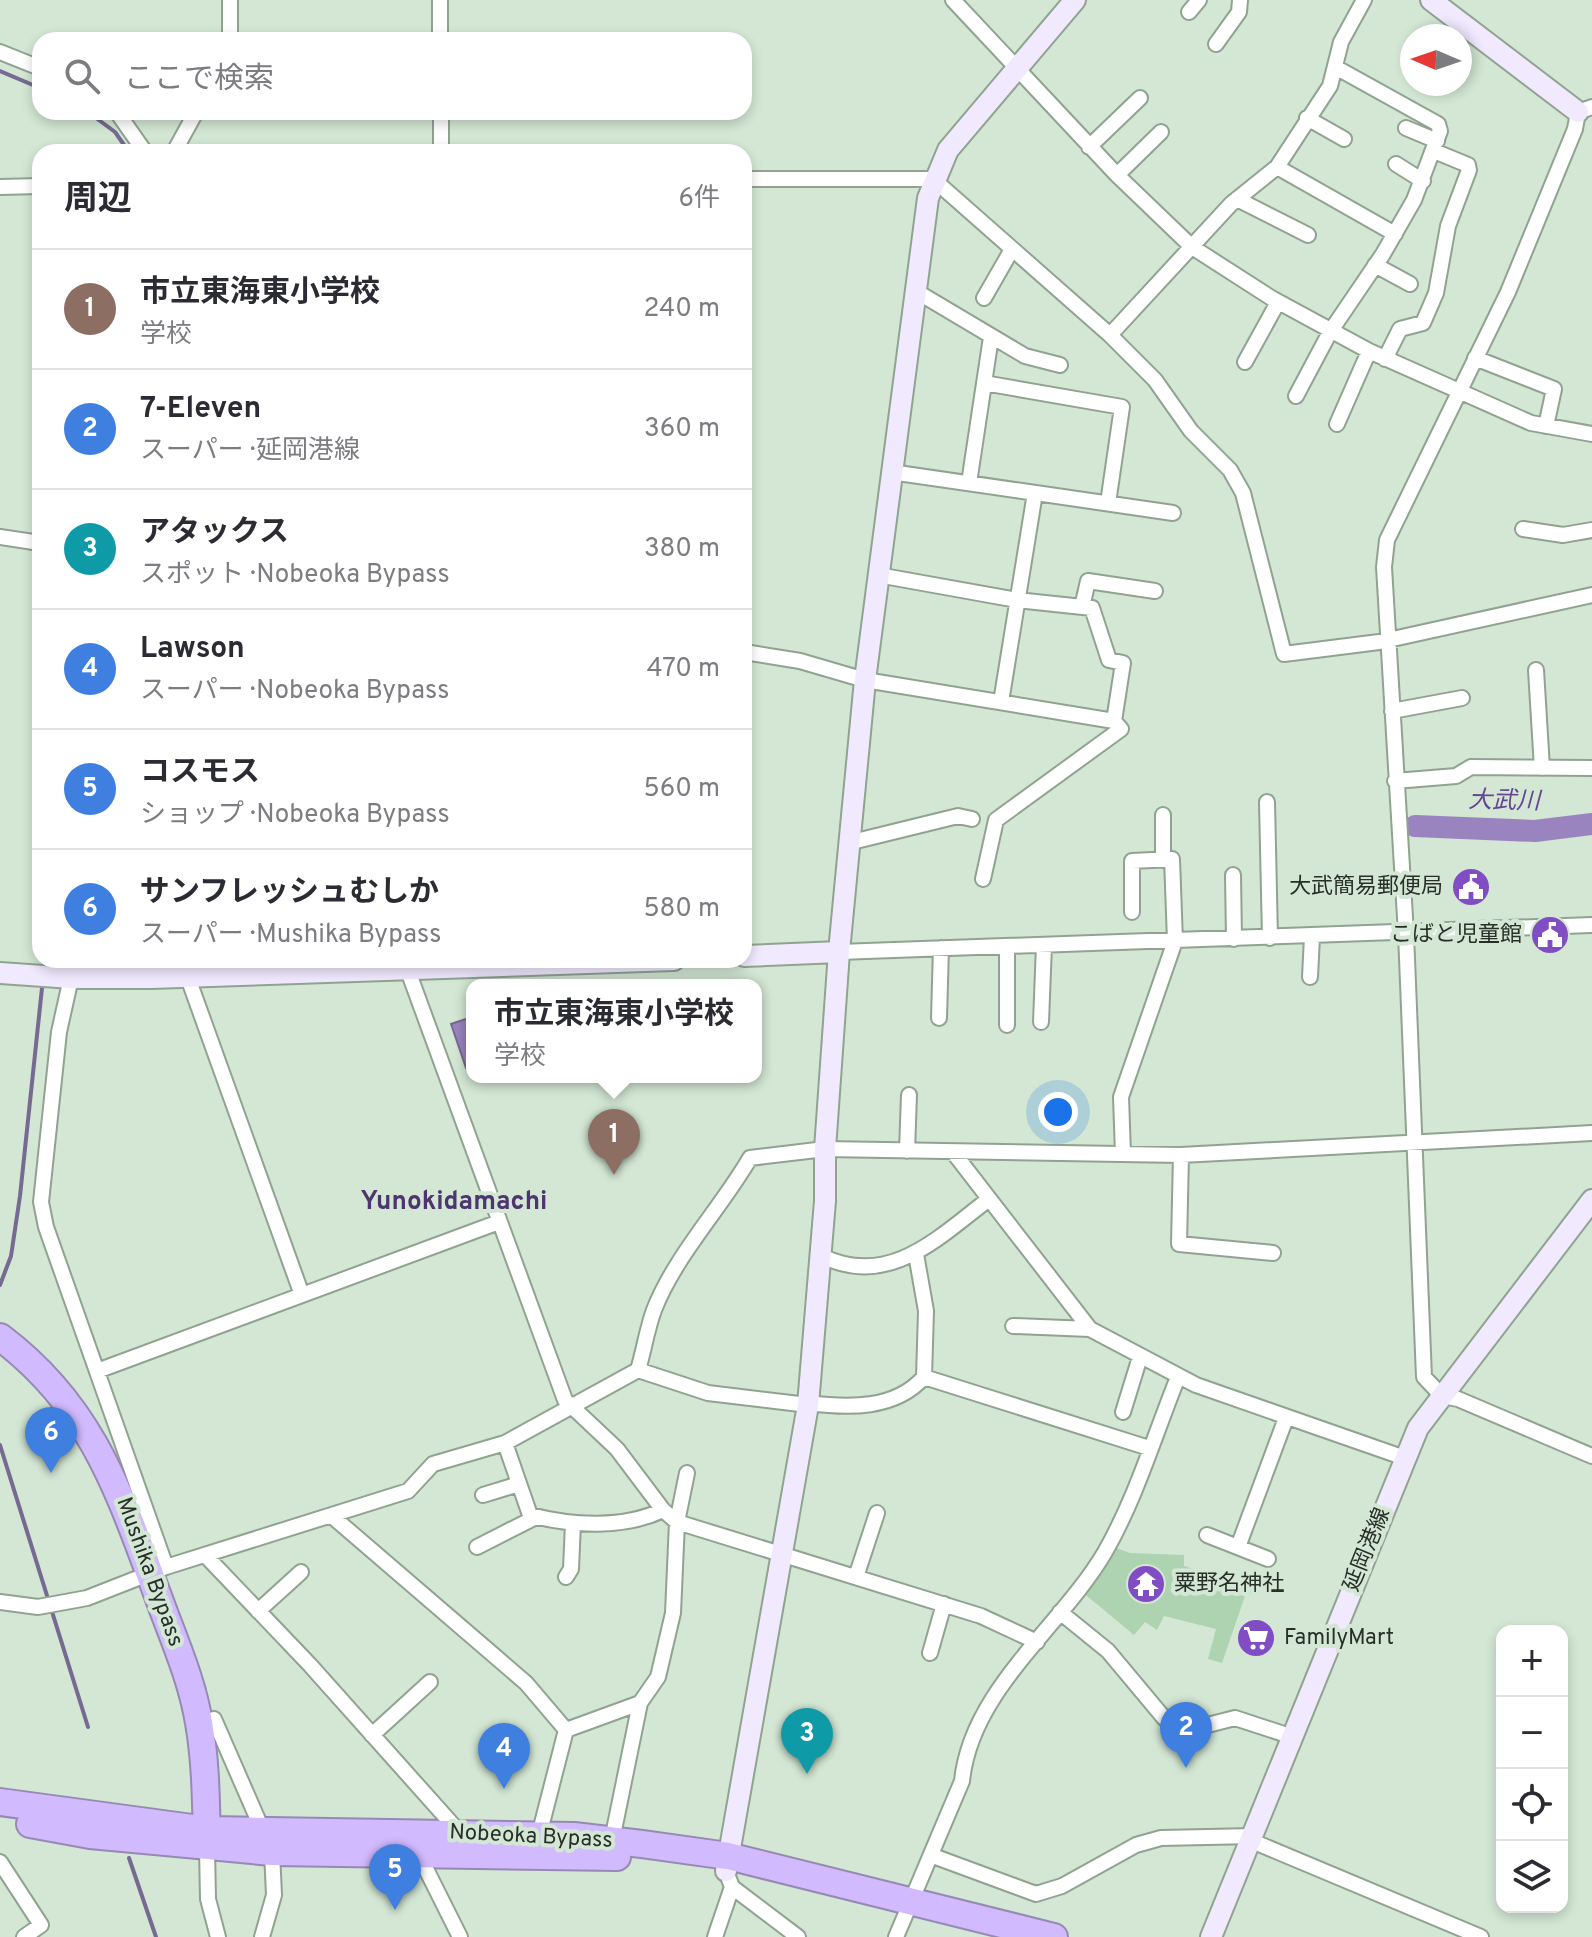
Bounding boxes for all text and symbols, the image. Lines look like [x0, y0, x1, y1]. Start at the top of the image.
north arrow [1400, 24, 1472, 96]
search box [32, 32, 752, 120]
icon: search [60, 54, 104, 98]
text: ここで検索 [124, 62, 274, 99]
text: 周辺 [64, 179, 132, 222]
text: 6件 [678, 183, 720, 216]
text: 市立東海東小学校 [140, 275, 380, 312]
text: 1 [85, 293, 95, 326]
text: 240 m [643, 293, 720, 326]
text: 学校 [140, 319, 192, 352]
text: 7-Eleven [140, 391, 261, 428]
text: 2 [82, 413, 98, 446]
text: 360 m [644, 413, 720, 446]
text: スーパー · 延岡港線 [140, 435, 360, 468]
text: アタックス [140, 515, 289, 552]
text: 3 [82, 533, 98, 566]
text: 380 m [644, 533, 720, 566]
text: スポット · Nobeoka Bypass [140, 559, 450, 592]
text: Lawson [140, 631, 245, 668]
text: 4 [82, 653, 98, 686]
text: 470 m [646, 653, 720, 686]
text: スーパー · Nobeoka Bypass [140, 675, 449, 708]
text: コスモス [140, 755, 260, 792]
text: 5 [82, 773, 98, 806]
text: 560 m [644, 773, 720, 806]
water label: 大武川 [1468, 786, 1543, 818]
text: ショップ · Nobeoka Bypass [140, 799, 450, 832]
public building icon: 大武簡易郵便局 [1450, 866, 1492, 908]
place label: 大武簡易郵便局 [1289, 874, 1443, 901]
text: サンフレッシュむしか [140, 875, 439, 912]
text: 6 [82, 893, 98, 926]
text: 580 m [643, 893, 720, 926]
public building icon: こばと児童館 [1529, 914, 1571, 956]
text: スーパー · Mushika Bypass [140, 919, 441, 952]
place label: こばと児童館 [1390, 922, 1522, 949]
popup [466, 979, 762, 1083]
text: 市立東海東小学校 [494, 997, 734, 1034]
text: 学校 [494, 1041, 546, 1074]
your location [1038, 1092, 1078, 1132]
pin: 1 [588, 1109, 640, 1175]
district label: Yunokidamachi [361, 1186, 547, 1219]
pin: 6 [25, 1407, 77, 1473]
street label: Mushika Bypass [109, 1494, 189, 1650]
street label: 延岡港線 [1339, 1504, 1397, 1596]
temple icon: 粟野名神社 [1125, 1563, 1167, 1605]
place label: 粟野名神社 [1174, 1571, 1284, 1598]
supermarket icon: FamilyMart [1235, 1617, 1277, 1659]
place label: FamilyMart [1284, 1625, 1394, 1652]
map controls [1496, 1625, 1568, 1913]
button: + [1496, 1625, 1568, 1697]
button: − [1496, 1697, 1568, 1769]
pin: 2 [1160, 1702, 1212, 1768]
pin: 3 [781, 1708, 833, 1774]
pin: 4 [478, 1723, 530, 1789]
button: locate [1496, 1769, 1568, 1841]
street label: Nobeoka Bypass [449, 1819, 613, 1855]
button: layers [1496, 1841, 1568, 1913]
pin: 5 [369, 1844, 421, 1910]

